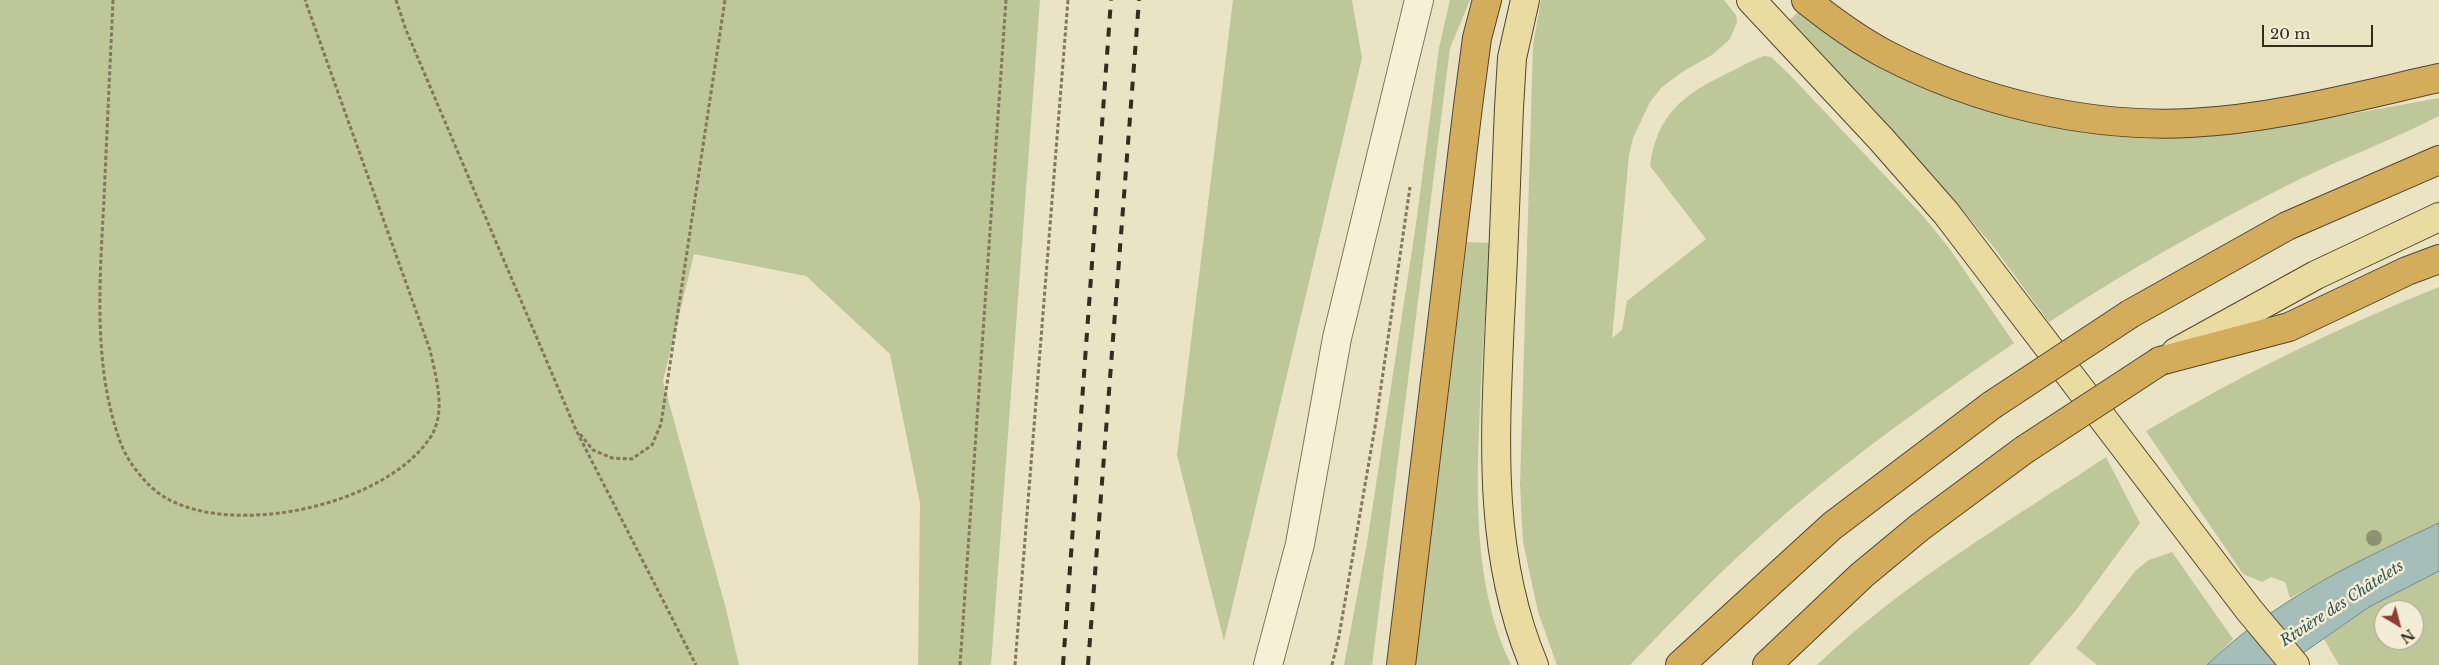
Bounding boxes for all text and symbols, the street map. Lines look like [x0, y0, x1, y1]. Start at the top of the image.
scale bar [2264, 15, 2375, 47]
text: 20 m [2270, 24, 2310, 43]
water label: Rivière des Châtelets [2277, 557, 2407, 651]
north arrow [2374, 600, 2424, 650]
text: N [2397, 625, 2418, 647]

